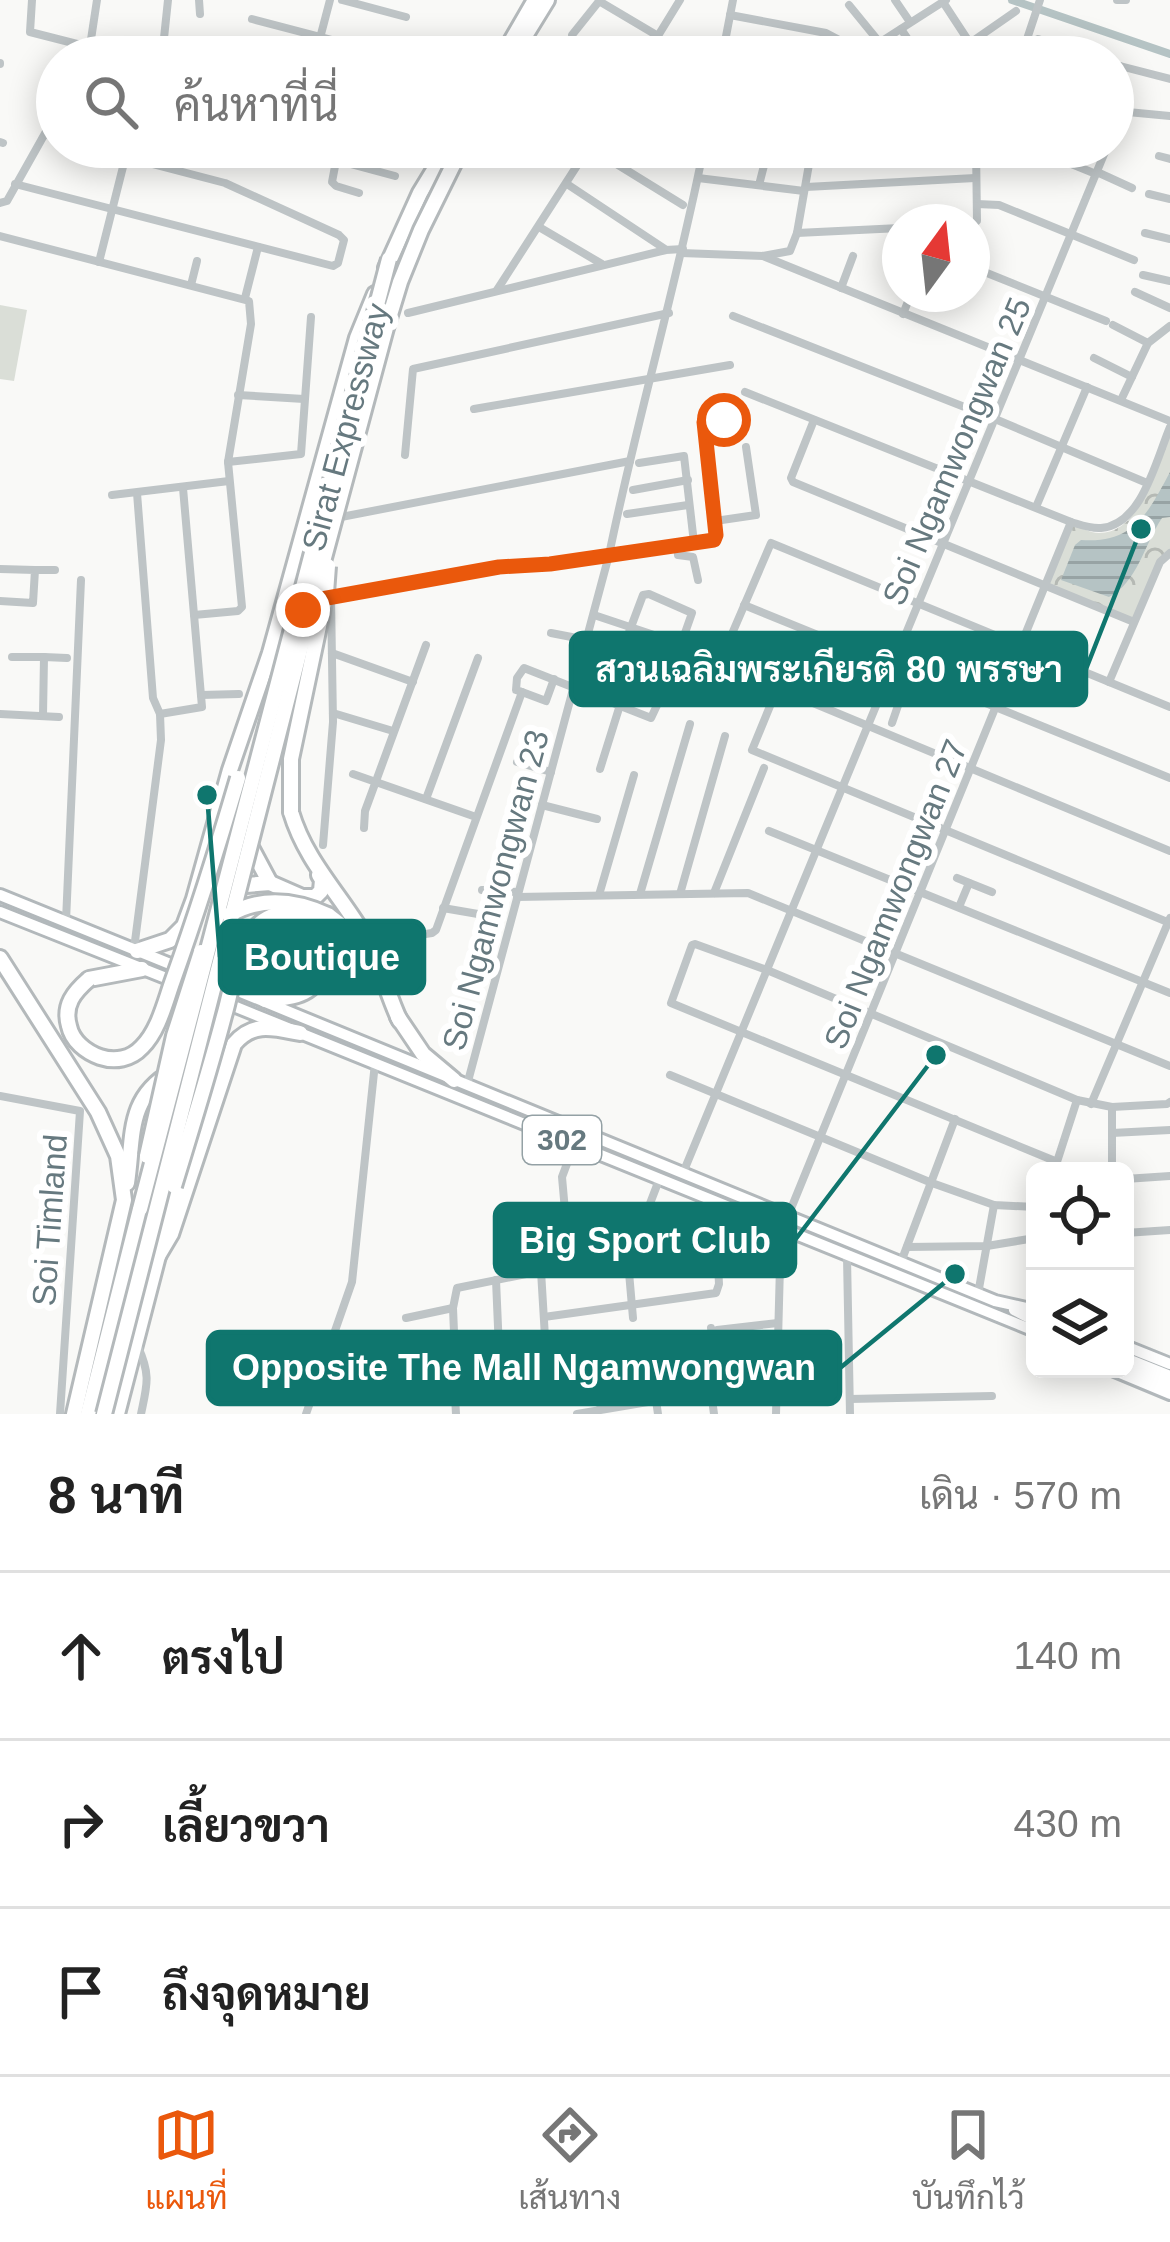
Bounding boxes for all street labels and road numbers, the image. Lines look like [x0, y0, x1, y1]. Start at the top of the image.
street label: Soi Ngamwongwan 25 [875, 292, 1038, 610]
street label: Sirat Expressway [295, 299, 396, 555]
street label: Soi Ngamwongwan 23 [435, 726, 556, 1054]
street label: Soi Ngamwongwan 27 [816, 734, 974, 1054]
road number: 302 [523, 1116, 601, 1164]
street label: Soi Timland [25, 1133, 74, 1307]

